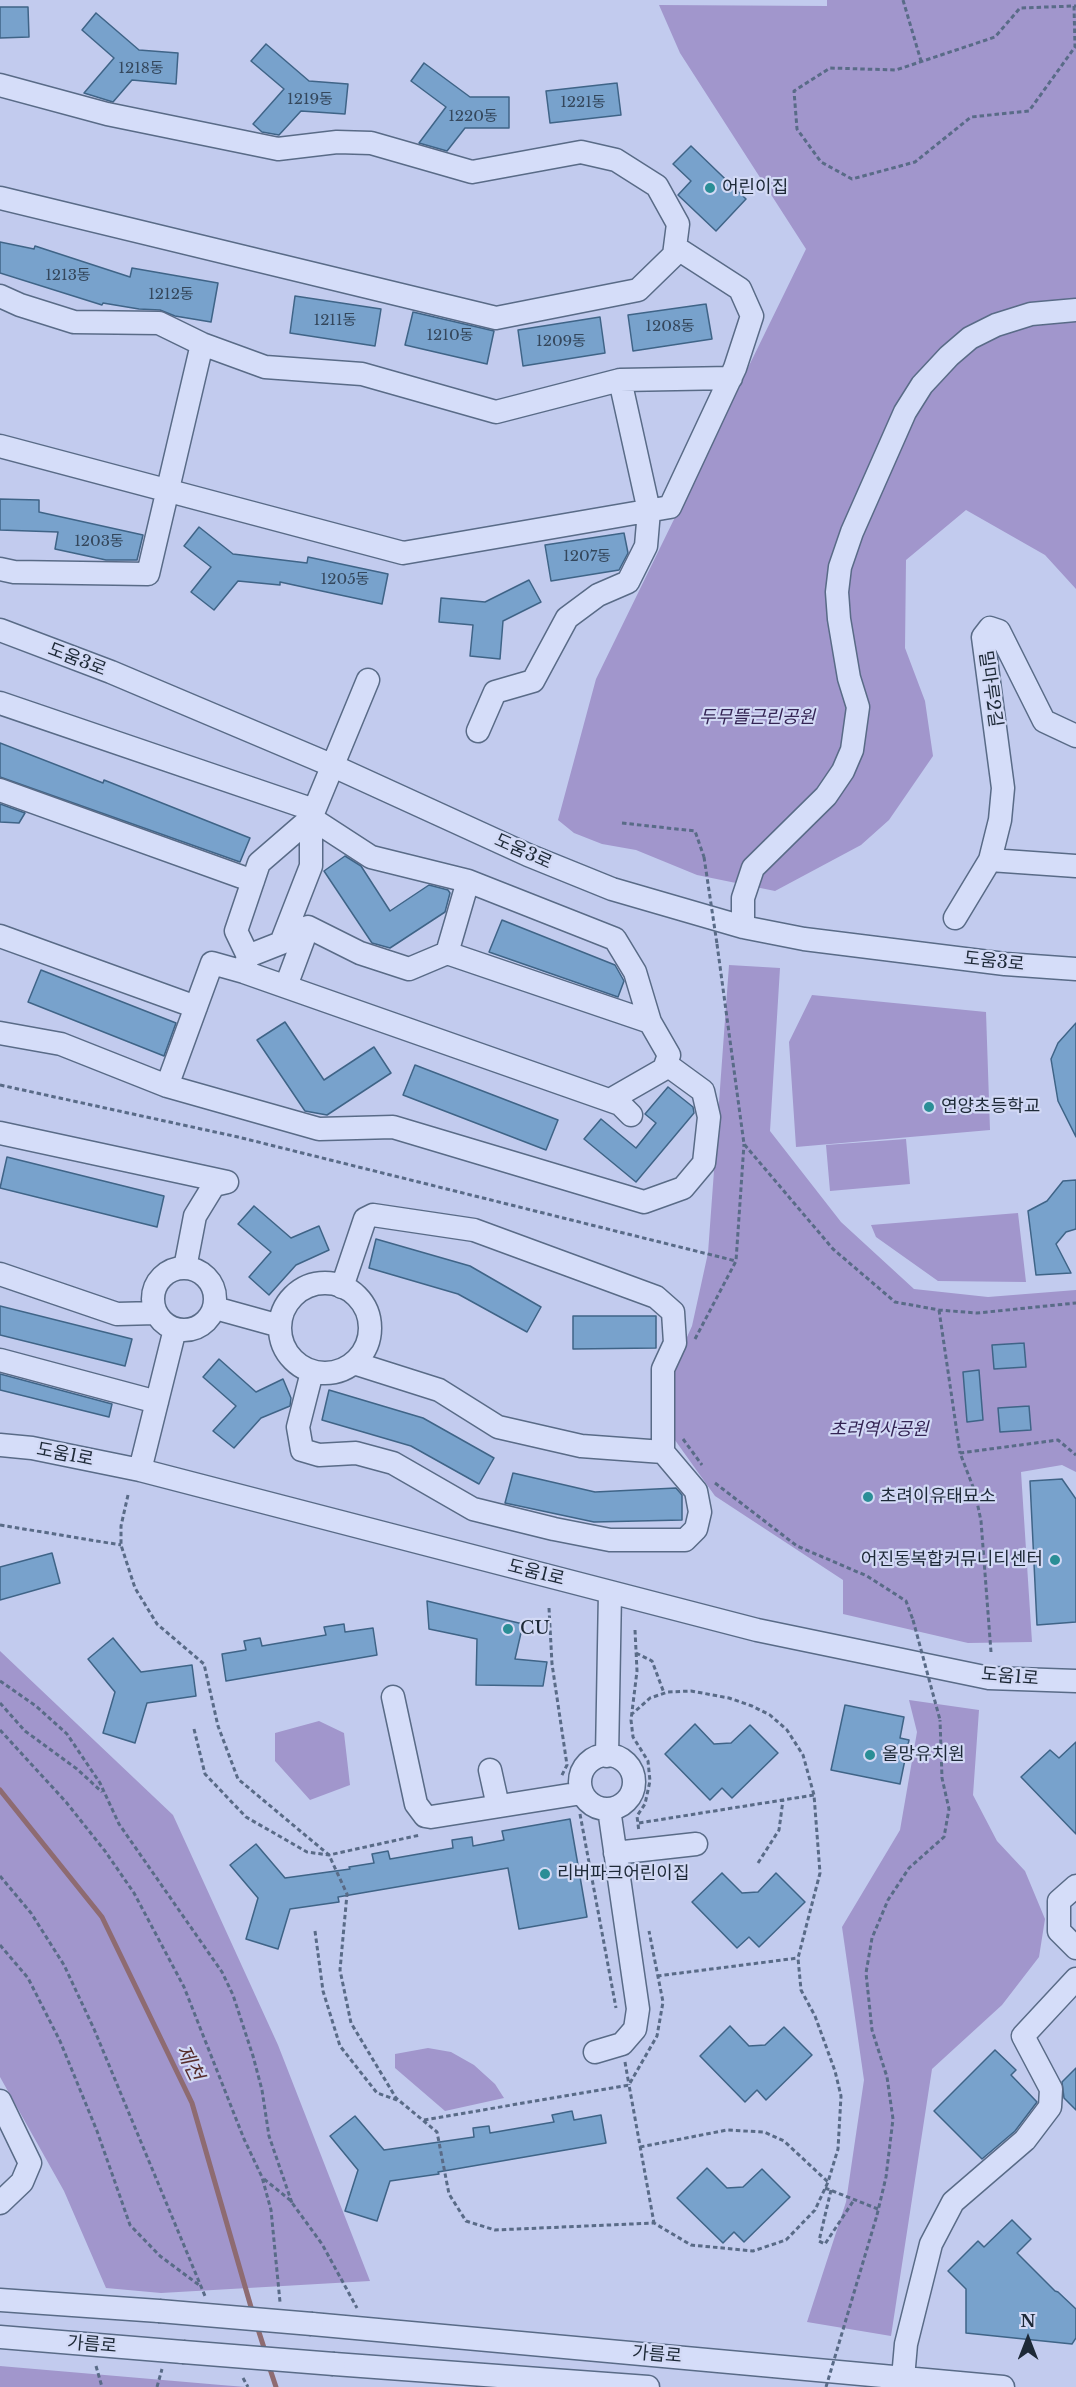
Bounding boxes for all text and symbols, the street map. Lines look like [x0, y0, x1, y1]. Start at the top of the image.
house number: 1218동 [118, 60, 164, 78]
house number: 1219동 [287, 91, 333, 109]
house number: 1221동 [560, 94, 606, 112]
house number: 1220동 [448, 108, 498, 126]
place label: 어린이집 [722, 177, 788, 199]
marker: 어린이집 [703, 181, 717, 195]
house number: 1213동 [45, 267, 91, 285]
house number: 1212동 [148, 286, 194, 304]
house number: 1211동 [313, 312, 357, 330]
house number: 1208동 [645, 318, 695, 336]
house number: 1210동 [426, 327, 474, 345]
house number: 1209동 [536, 333, 586, 351]
house number: 1203동 [74, 533, 124, 551]
house number: 1207동 [563, 548, 611, 566]
house number: 1205동 [321, 571, 369, 589]
street label: 도움3로 [45, 639, 109, 681]
street label: 밀마루2길 [974, 649, 1006, 729]
park label: 두무뜰근린공원 [699, 707, 815, 729]
street label: 도움3로 [491, 830, 555, 874]
street label: 도움3로 [963, 948, 1025, 976]
place label: 연양초등학교 [941, 1096, 1040, 1118]
marker: 연양초등학교 [922, 1100, 936, 1114]
park label: 초려역사공원 [829, 1419, 929, 1441]
street label: 도움1로 [35, 1439, 95, 1471]
place label: 초려이유태묘소 [880, 1486, 996, 1508]
marker: 초려이유태묘소 [861, 1490, 875, 1504]
place label: 어진동복합커뮤니티센터 [861, 1549, 1043, 1571]
marker: 어진동복합커뮤니티센터 [1048, 1553, 1062, 1567]
street label: 도움1로 [505, 1556, 567, 1590]
place label: CU [520, 1618, 550, 1640]
marker: CU [501, 1622, 515, 1636]
street label: 도움1로 [980, 1664, 1040, 1690]
place label: 올망유치원 [882, 1744, 965, 1766]
marker: 올망유치원 [863, 1748, 877, 1762]
place label: 리버파크어린이집 [557, 1863, 689, 1885]
marker: 리버파크어린이집 [538, 1867, 552, 1881]
water label: 제천 [170, 2041, 208, 2085]
north arrow [998, 2309, 1058, 2369]
text: N [1020, 2311, 1036, 2331]
street label: 가름로 [66, 2332, 118, 2358]
street label: 가름로 [631, 2342, 683, 2368]

